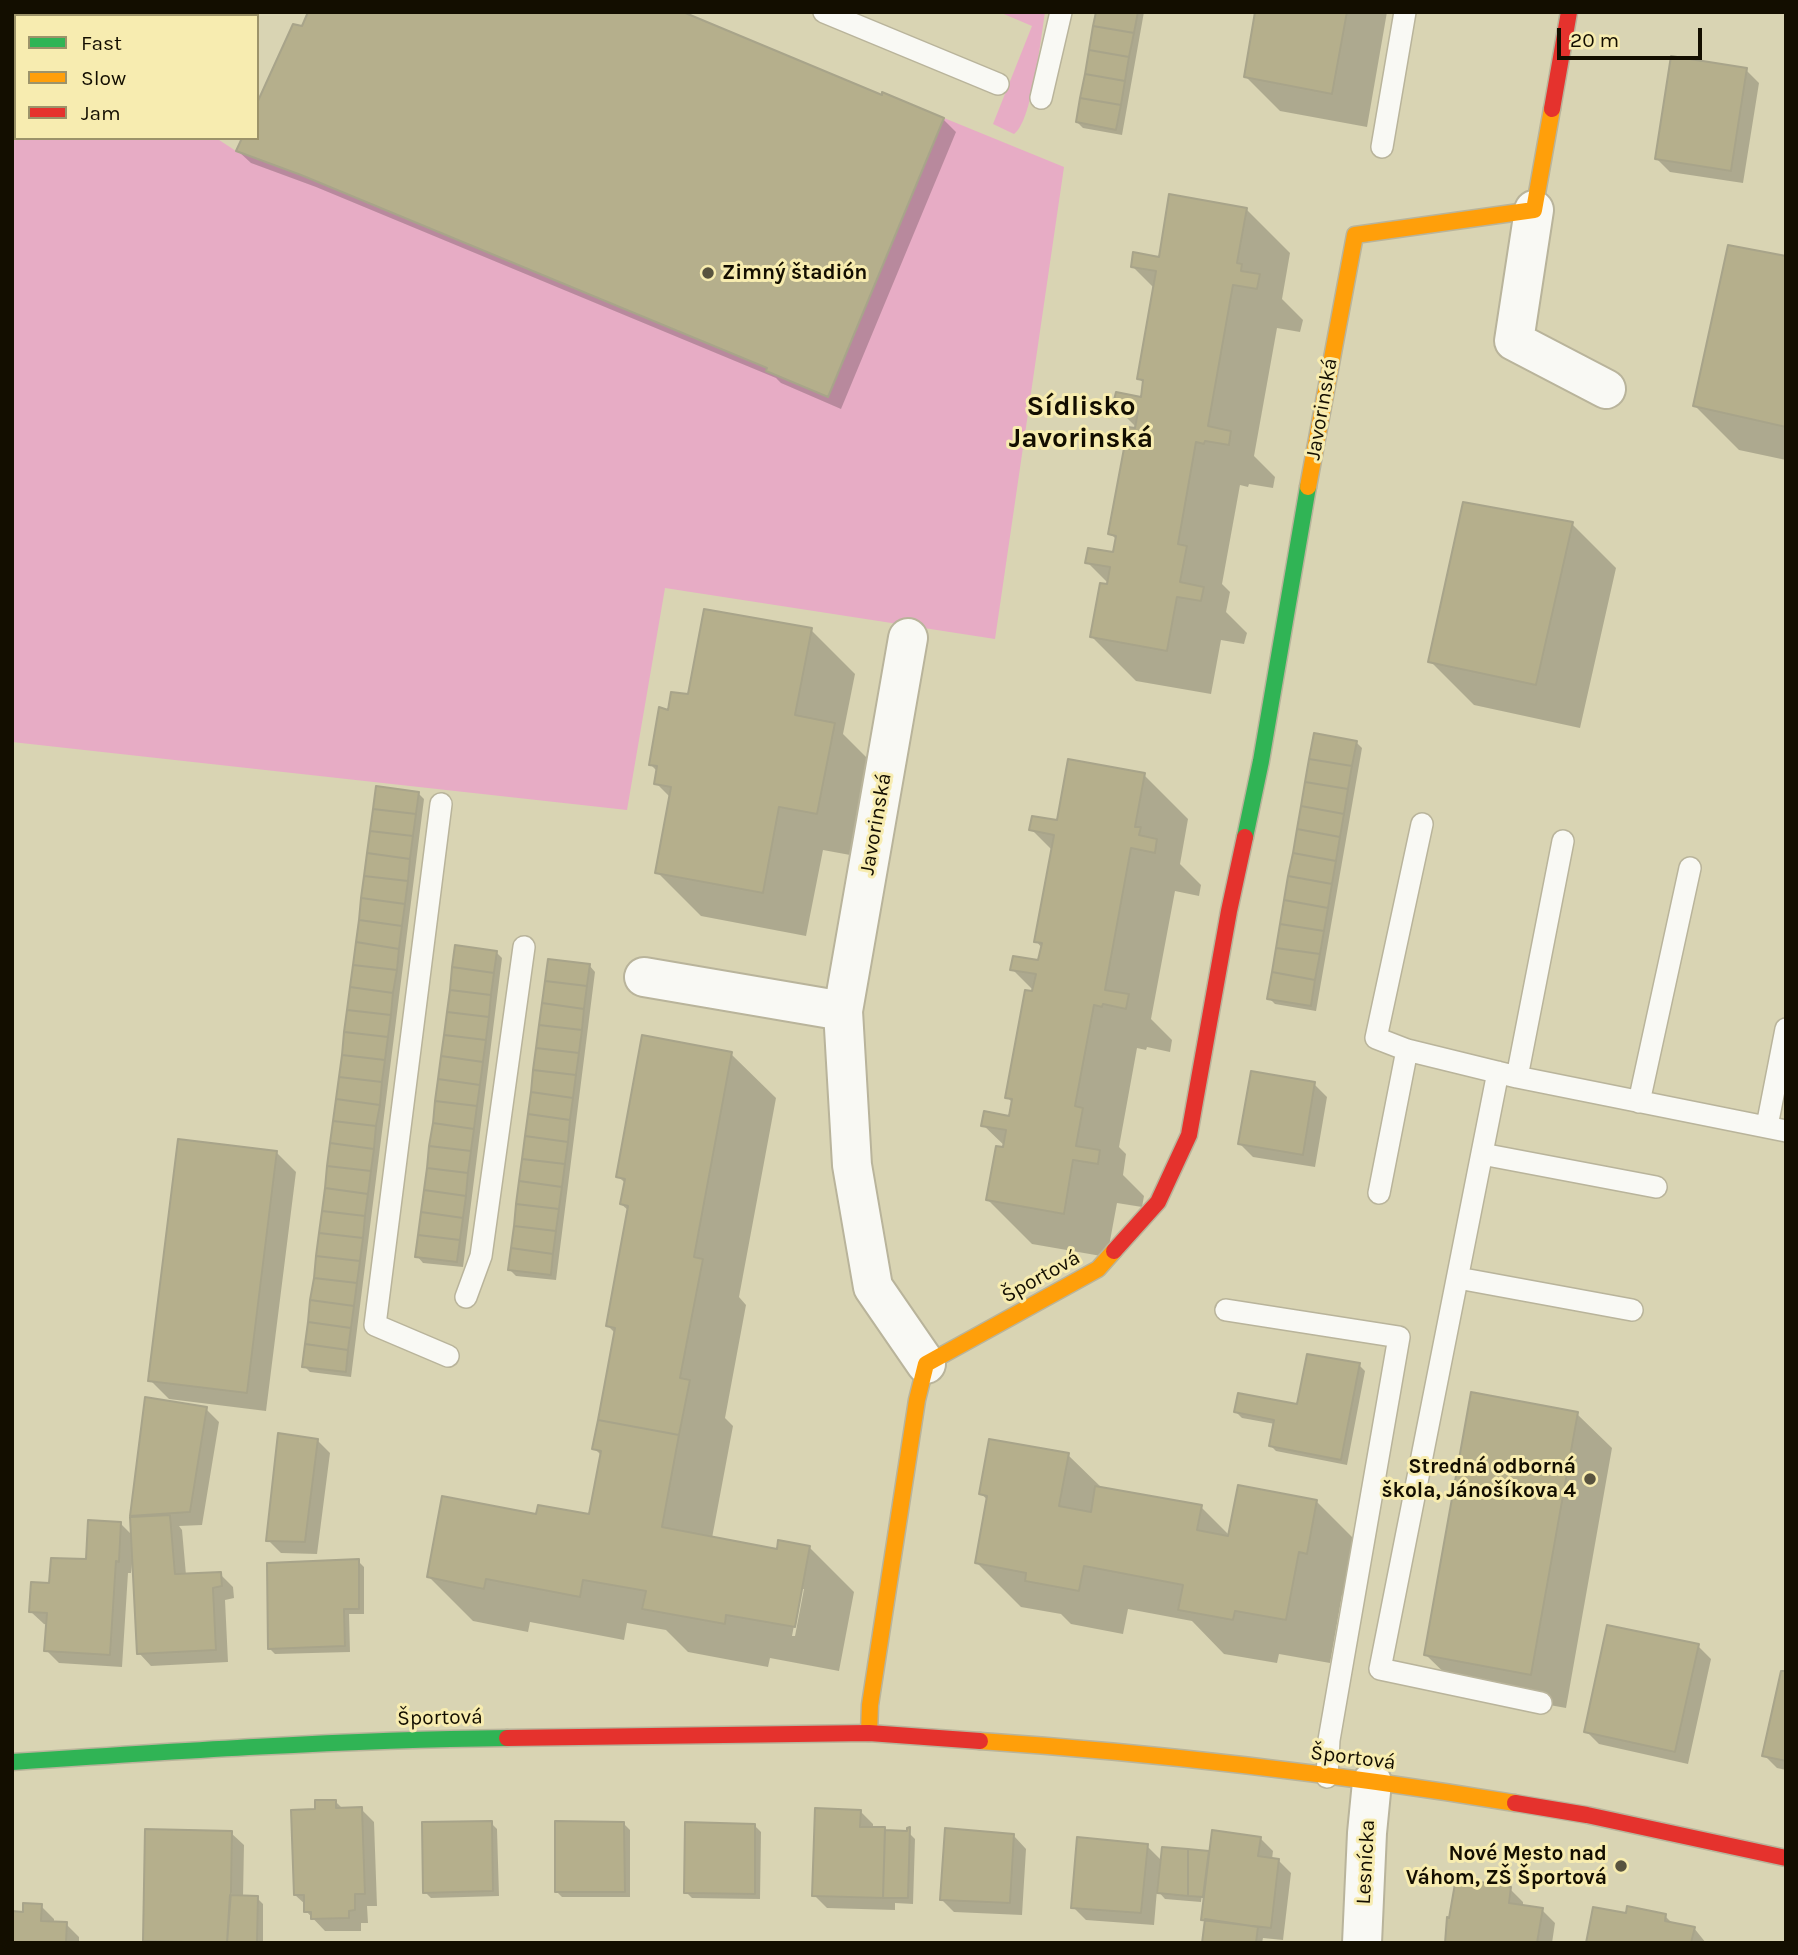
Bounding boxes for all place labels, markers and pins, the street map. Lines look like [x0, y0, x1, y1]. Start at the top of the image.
place label: Zimný štadión [722, 260, 867, 286]
marker: Zimný štadión [700, 265, 716, 281]
place label: Stredná odborná škola, Jánošíkova 4 [1381, 1454, 1576, 1504]
marker: Stredná odborná škola, Jánošíkova 4 [1582, 1471, 1598, 1487]
place label: Nové Mesto nad Váhom, ZŠ Športová [1406, 1841, 1607, 1891]
marker: Nové Mesto nad Váhom, ZŠ Športová [1613, 1858, 1629, 1874]

